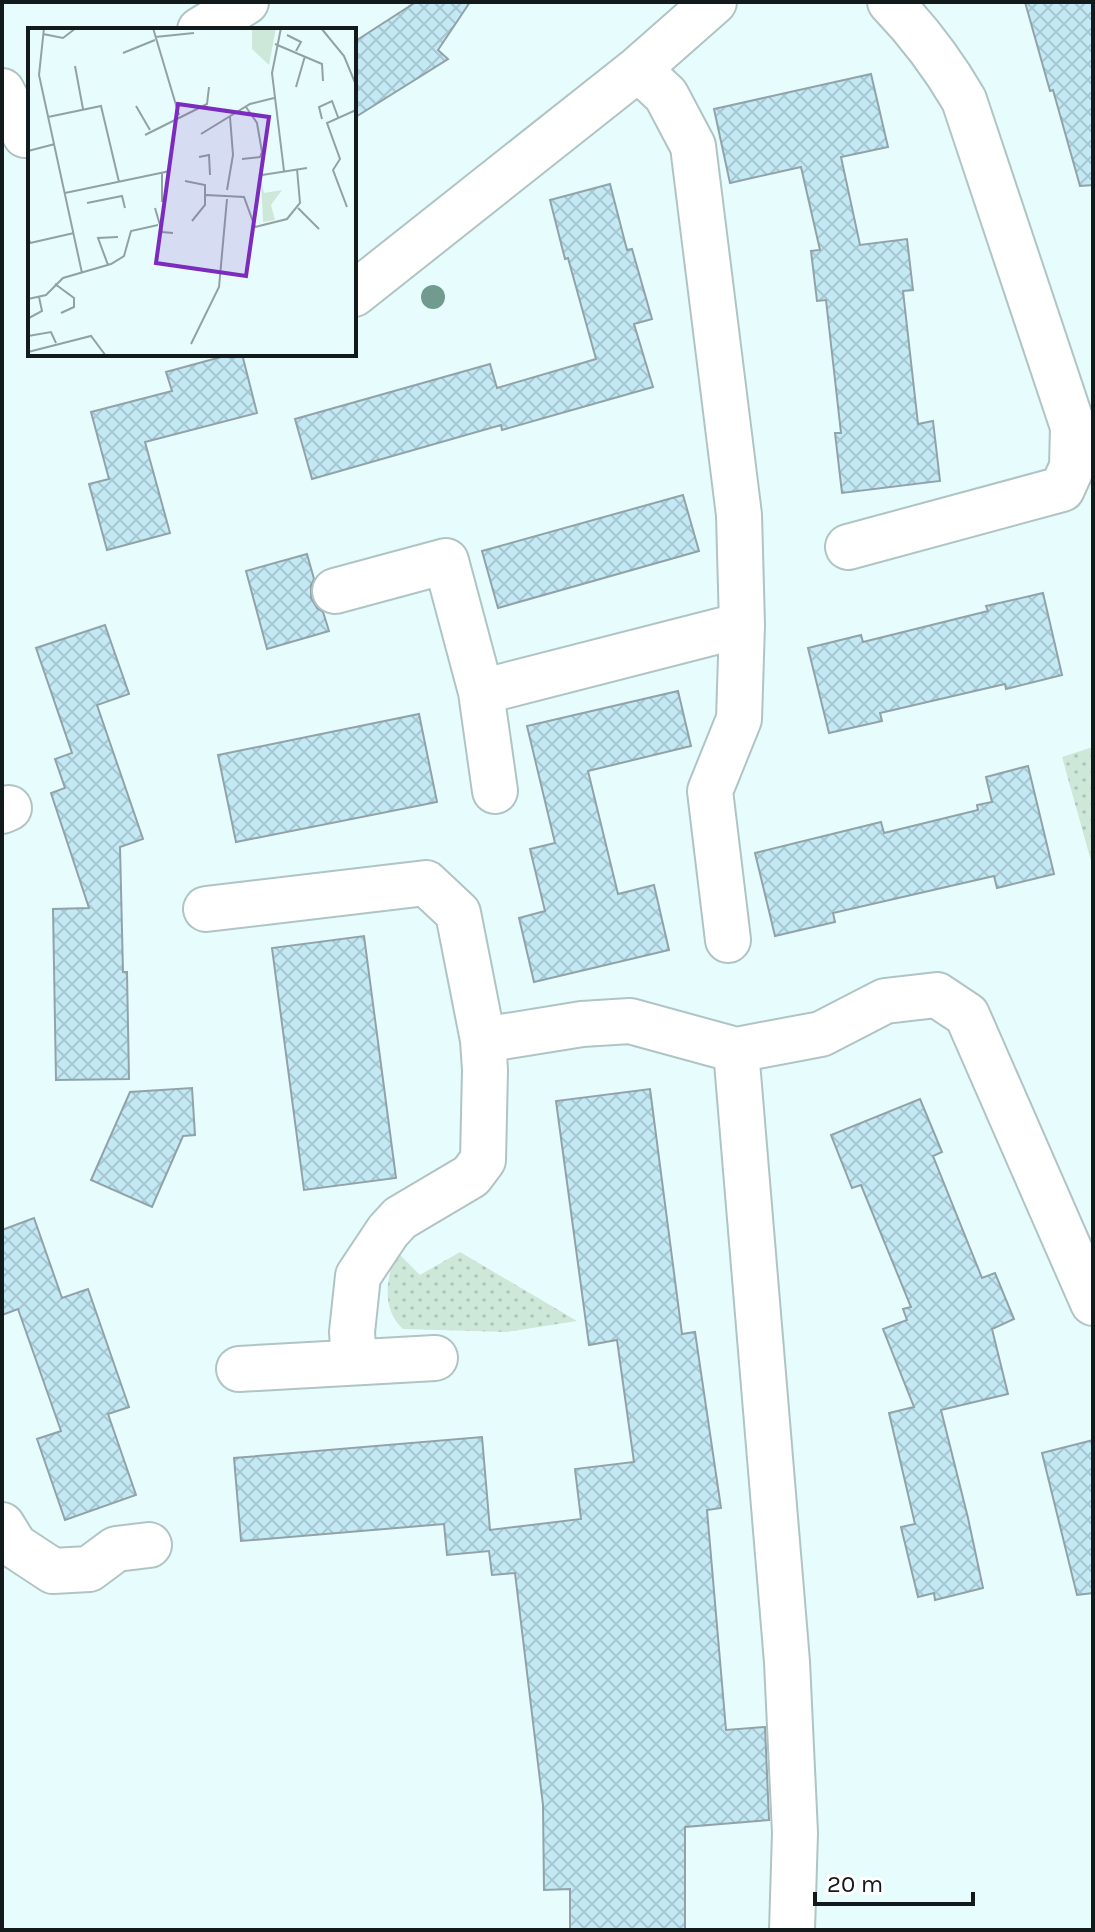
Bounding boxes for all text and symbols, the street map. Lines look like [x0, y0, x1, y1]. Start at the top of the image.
inset map [28, 28, 356, 356]
scale bar [815, 1856, 973, 1906]
text: 20 m [827, 1870, 883, 1898]

